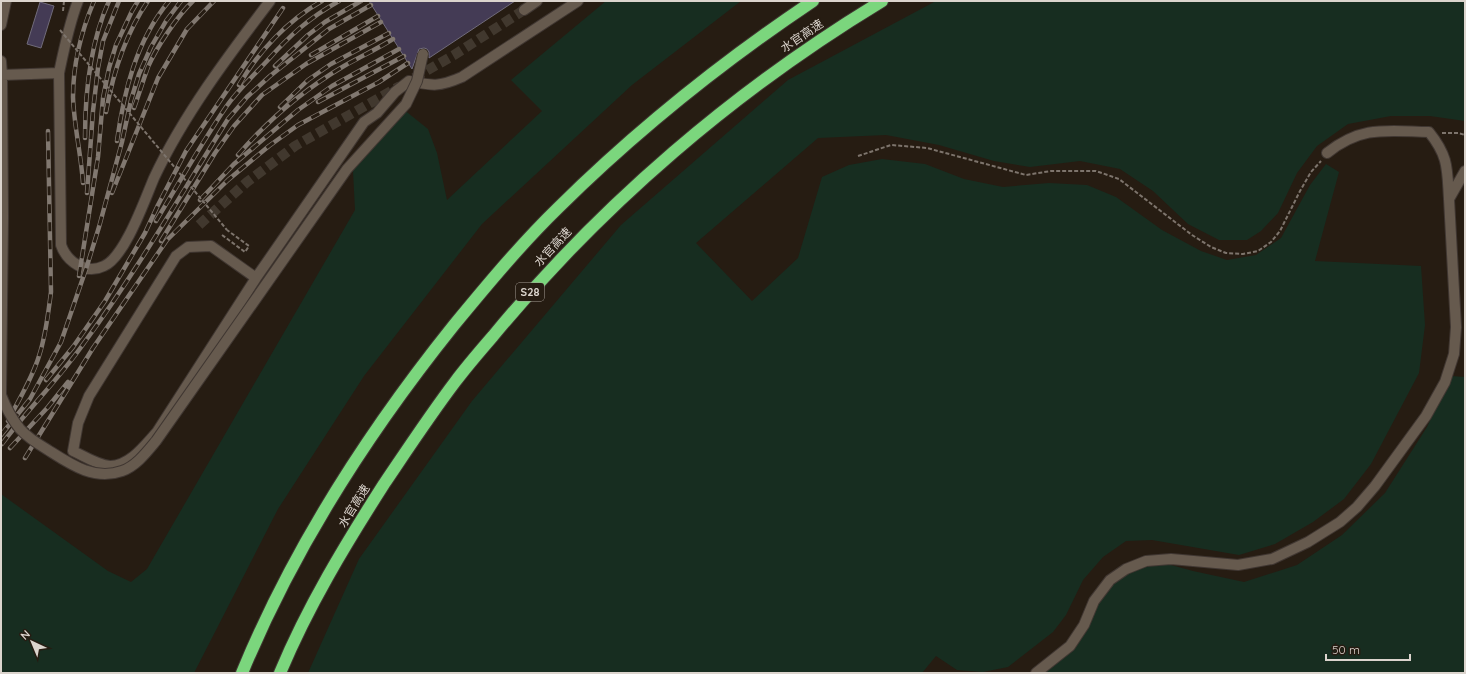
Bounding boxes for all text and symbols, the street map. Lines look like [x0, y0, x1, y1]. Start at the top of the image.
street label: 水官高速 [778, 16, 826, 55]
street label: 水官高速 [531, 224, 574, 269]
road number: S28 [516, 283, 544, 301]
street label: 水官高速 [334, 481, 373, 530]
north arrow [12, 622, 52, 662]
text: N [17, 627, 33, 643]
scale bar [1326, 636, 1410, 662]
text: 50 m [1332, 642, 1360, 657]

